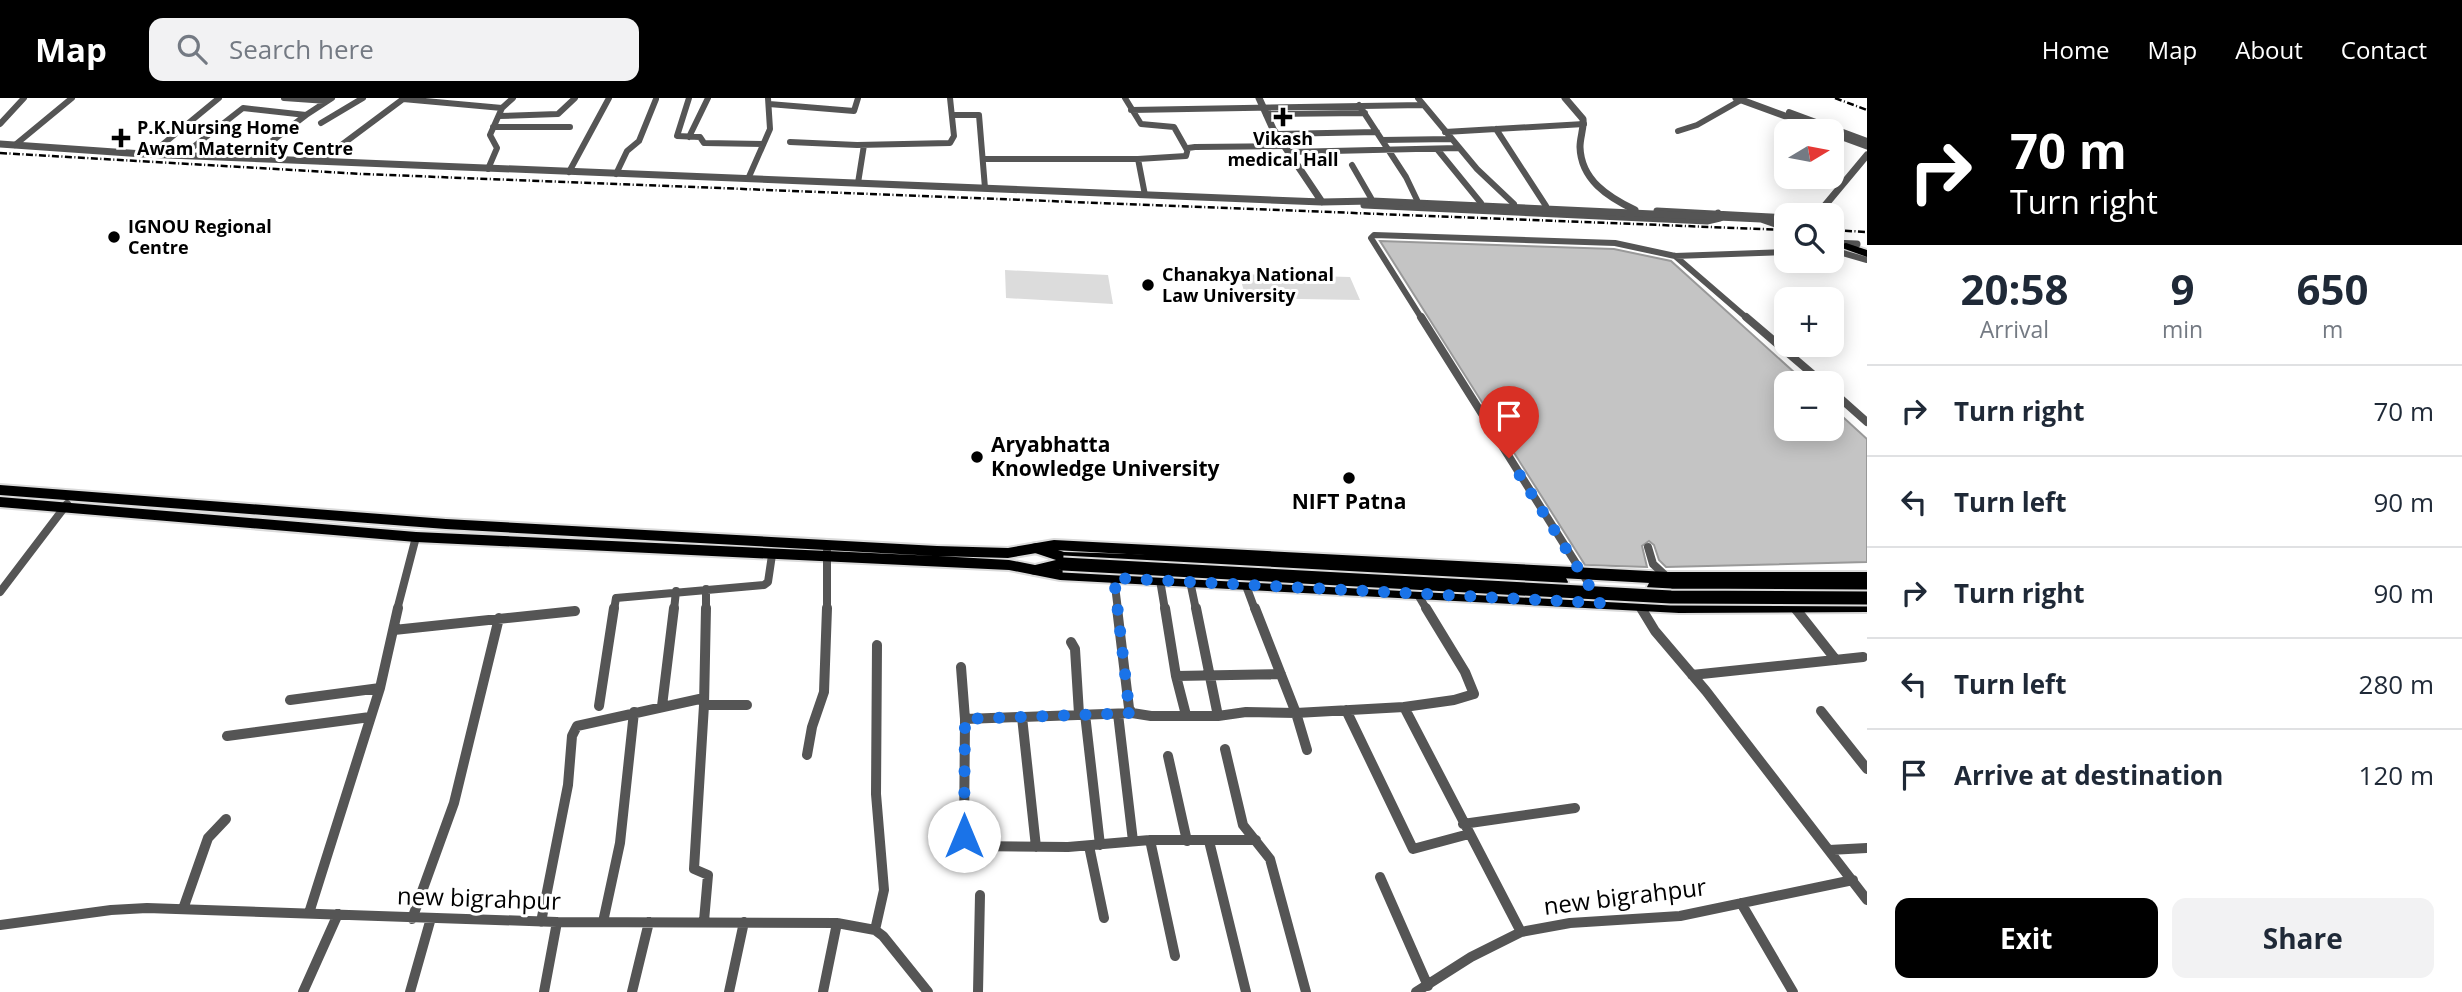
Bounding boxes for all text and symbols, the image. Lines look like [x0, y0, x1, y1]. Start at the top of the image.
search box [149, 18, 639, 81]
text: Map [35, 27, 107, 72]
icon: search [173, 30, 211, 68]
text: Search here [229, 31, 374, 67]
text: Home [2042, 33, 2110, 66]
text: Map [2148, 33, 2197, 66]
text: About [2235, 33, 2303, 66]
text: Contact [2341, 33, 2427, 66]
marker: Vikash medical Hall [1275, 109, 1291, 125]
place label: P.K.Nursing Home Awam Maternity Centre [137, 115, 353, 160]
text: 70 m [2010, 117, 2127, 183]
north arrow [1774, 119, 1844, 189]
map controls [1774, 119, 1844, 441]
place label: Vikash medical Hall [1227, 126, 1339, 171]
icon: right [1895, 126, 1986, 217]
marker: P.K.Nursing Home Awam Maternity Centre [111, 128, 131, 148]
text: Turn right [2010, 180, 2158, 223]
button: search [1774, 203, 1844, 273]
place label: IGNOU Regional Centre [128, 214, 272, 259]
marker: IGNOU Regional Centre [106, 229, 122, 245]
text: 20:58 [1960, 260, 2068, 317]
text: 9 [2170, 260, 2195, 317]
text: 650 [2297, 260, 2369, 317]
place label: Chanakya National Law University [1162, 262, 1334, 307]
marker: Chanakya National Law University [1140, 277, 1156, 293]
button: + [1774, 287, 1844, 357]
text: Arrival [1980, 313, 2049, 345]
text: min [2162, 313, 2203, 345]
text: m [2322, 313, 2343, 345]
button: − [1774, 371, 1844, 441]
pin [1479, 386, 1539, 458]
icon: right [1895, 392, 1933, 430]
text: Turn right [1954, 393, 2085, 429]
text: 70 m [2373, 393, 2434, 429]
icon: arrive [1490, 397, 1528, 435]
place label: Aryabhatta Knowledge University [991, 430, 1219, 482]
marker: Aryabhatta Knowledge University [969, 449, 985, 465]
marker: NIFT Patna [1341, 470, 1357, 486]
icon: left [1895, 483, 1933, 521]
text: Turn left [1954, 484, 2066, 520]
text: 90 m [2373, 484, 2434, 520]
place label: NIFT Patna [1292, 487, 1406, 515]
icon: right [1895, 574, 1933, 612]
text: Turn right [1954, 575, 2085, 611]
text: 90 m [2373, 575, 2434, 611]
icon: left [1895, 665, 1933, 703]
text: Turn left [1954, 666, 2066, 702]
text: 280 m [2359, 666, 2434, 702]
icon: arrive [1895, 756, 1933, 794]
text: Arrive at destination [1954, 757, 2223, 793]
text: 120 m [2359, 757, 2434, 793]
position arrow [927, 799, 1001, 873]
street label: new bigrahpur [1541, 869, 1708, 922]
street label: new bigrahpur [397, 878, 562, 917]
button: Exit [1895, 898, 2158, 978]
button: Share [2172, 898, 2434, 978]

